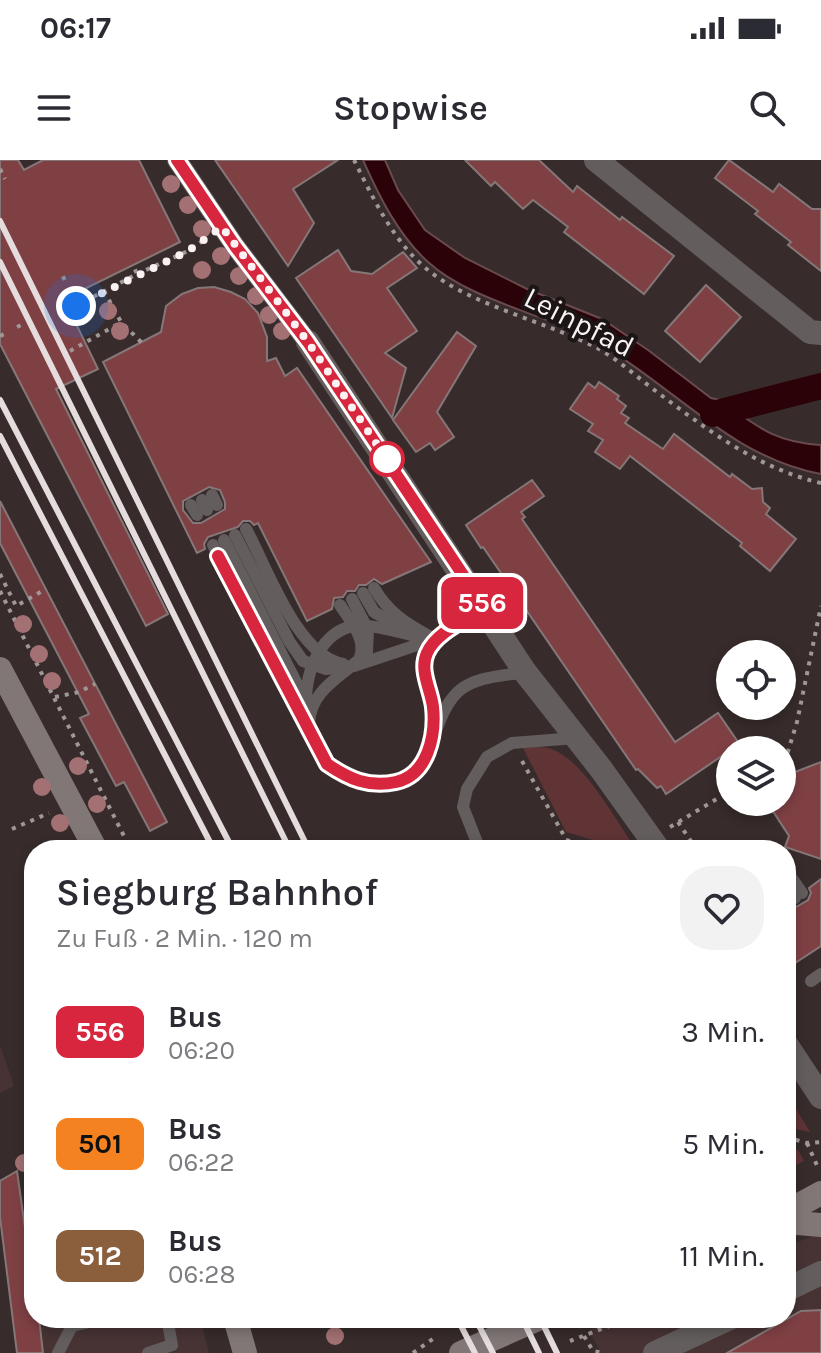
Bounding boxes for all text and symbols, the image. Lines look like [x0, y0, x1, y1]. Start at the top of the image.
text: 06:17 [40, 10, 111, 46]
icon: menu [32, 86, 76, 130]
icon: search [745, 86, 789, 130]
text: Stopwise [333, 87, 488, 129]
street label: Leinpfad [518, 279, 640, 365]
your location [56, 286, 96, 326]
unlabelled marker [370, 442, 404, 476]
line badge: 556 [436, 577, 528, 629]
text: 556 [457, 586, 507, 619]
map controls [716, 640, 796, 816]
button: locate [716, 640, 796, 720]
button: layers [716, 736, 796, 816]
button: heart [680, 866, 764, 950]
text: Siegburg Bahnhof [56, 870, 378, 915]
text: Zu Fuß · 2 Min. · 120 m [56, 923, 313, 954]
text: Bus [168, 999, 222, 1035]
text: 3 Min. [681, 1014, 764, 1050]
text: 556 [75, 1015, 125, 1048]
text: 06:20 [168, 1035, 235, 1066]
text: Bus [168, 1111, 222, 1147]
text: 5 Min. [682, 1126, 764, 1162]
text: 501 [78, 1127, 122, 1160]
text: 06:22 [168, 1147, 234, 1178]
text: Bus [168, 1223, 222, 1259]
text: 11 Min. [679, 1238, 764, 1274]
text: 512 [78, 1239, 122, 1272]
text: 06:28 [168, 1259, 235, 1290]

